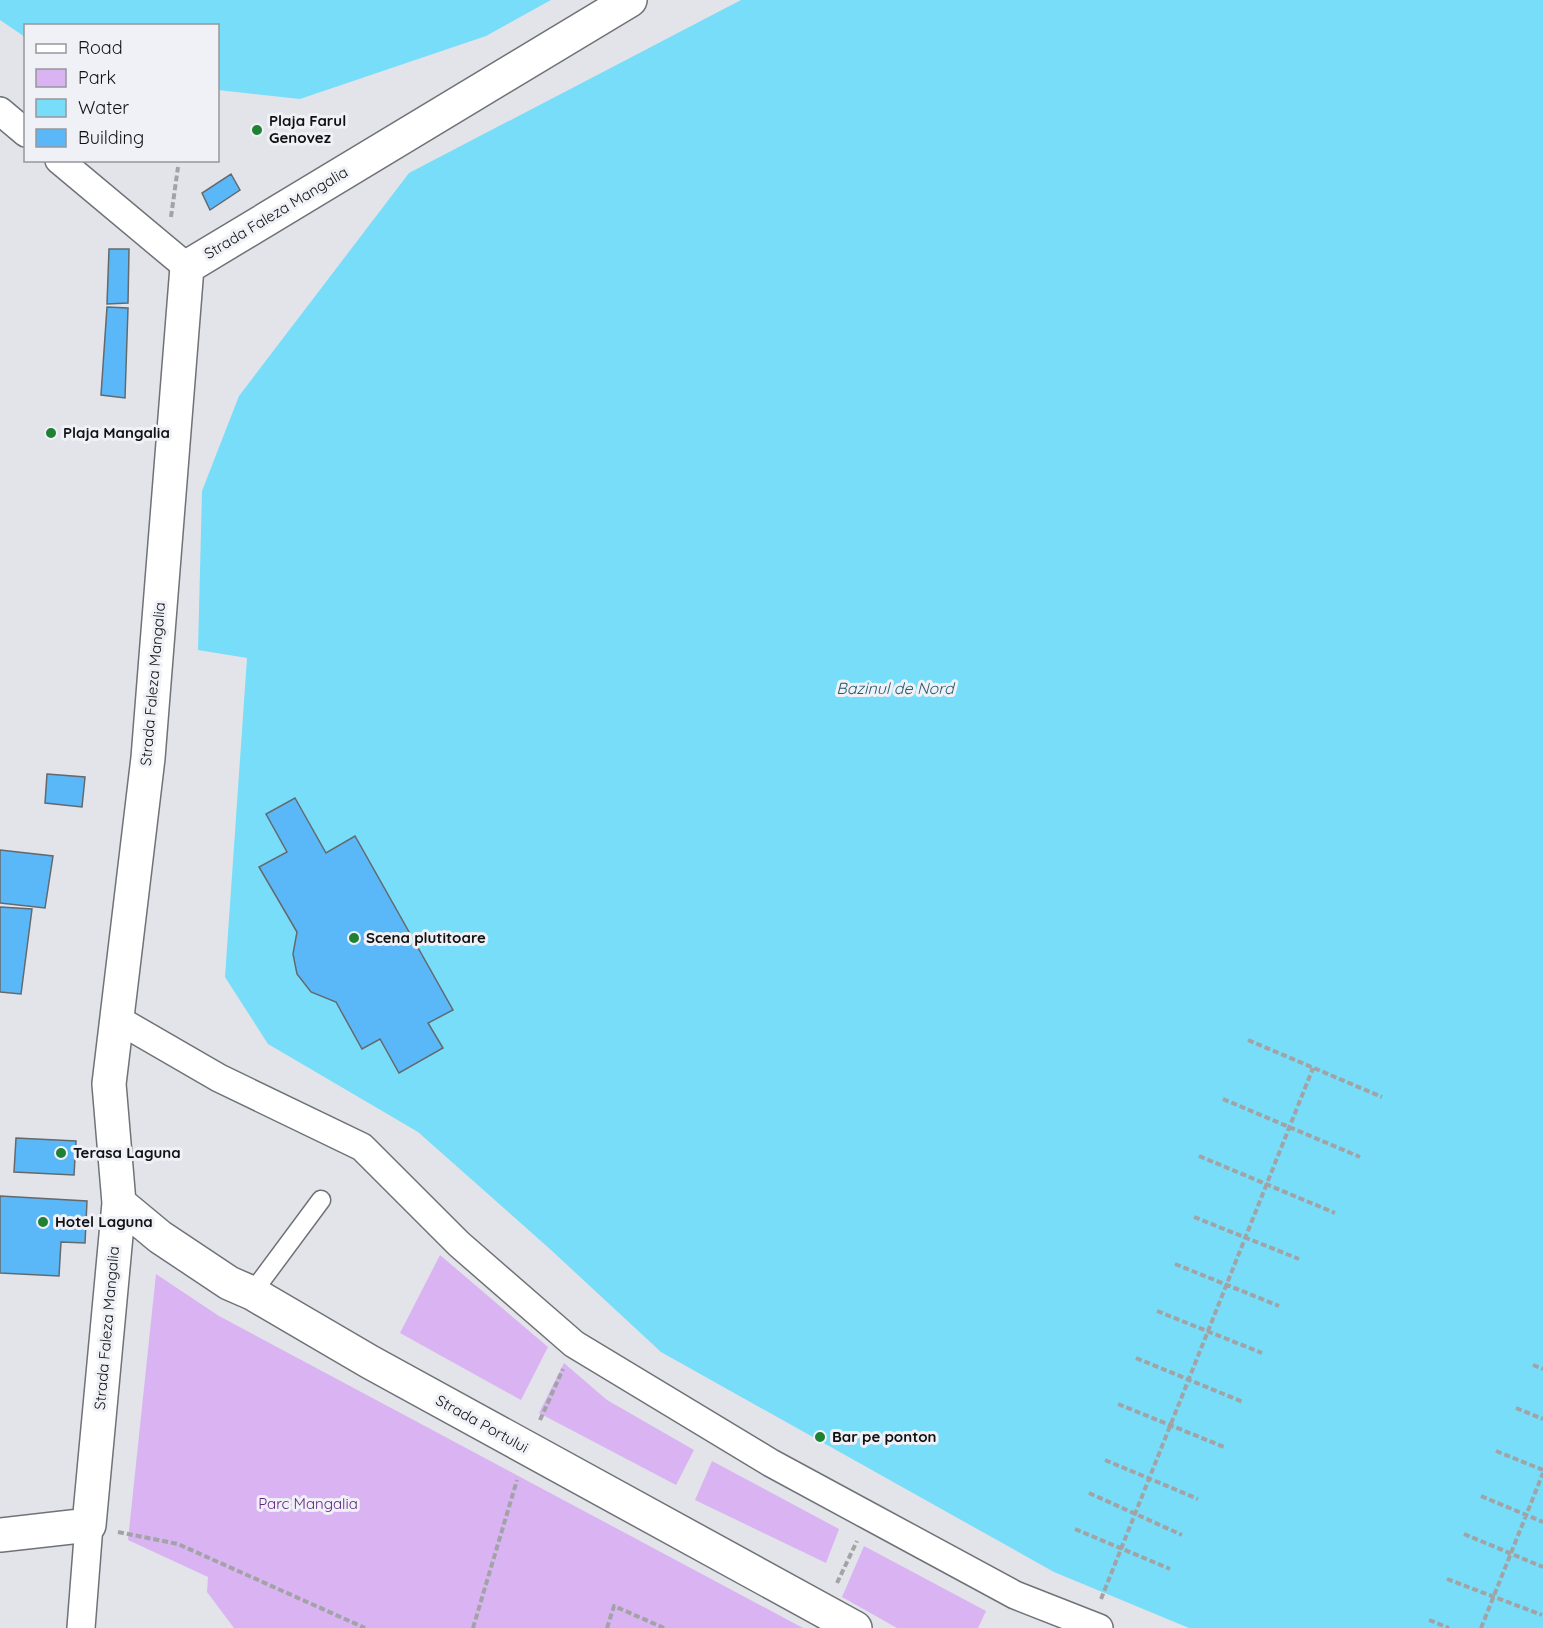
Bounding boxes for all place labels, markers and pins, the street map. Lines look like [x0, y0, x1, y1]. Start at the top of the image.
place label: Plaja Farul Genovez [269, 111, 346, 147]
marker: Plaja Farul Genovez [250, 123, 264, 137]
place label: Plaja Mangalia [63, 423, 170, 442]
marker: Plaja Mangalia [44, 426, 58, 440]
place label: Scena plutitoare [366, 928, 486, 947]
marker: Scena plutitoare [347, 931, 361, 945]
place label: Terasa Laguna [73, 1143, 181, 1162]
marker: Terasa Laguna [54, 1146, 68, 1160]
place label: Hotel Laguna [55, 1212, 153, 1231]
marker: Hotel Laguna [36, 1215, 50, 1229]
place label: Bar pe ponton [832, 1427, 937, 1446]
marker: Bar pe ponton [813, 1430, 827, 1444]

